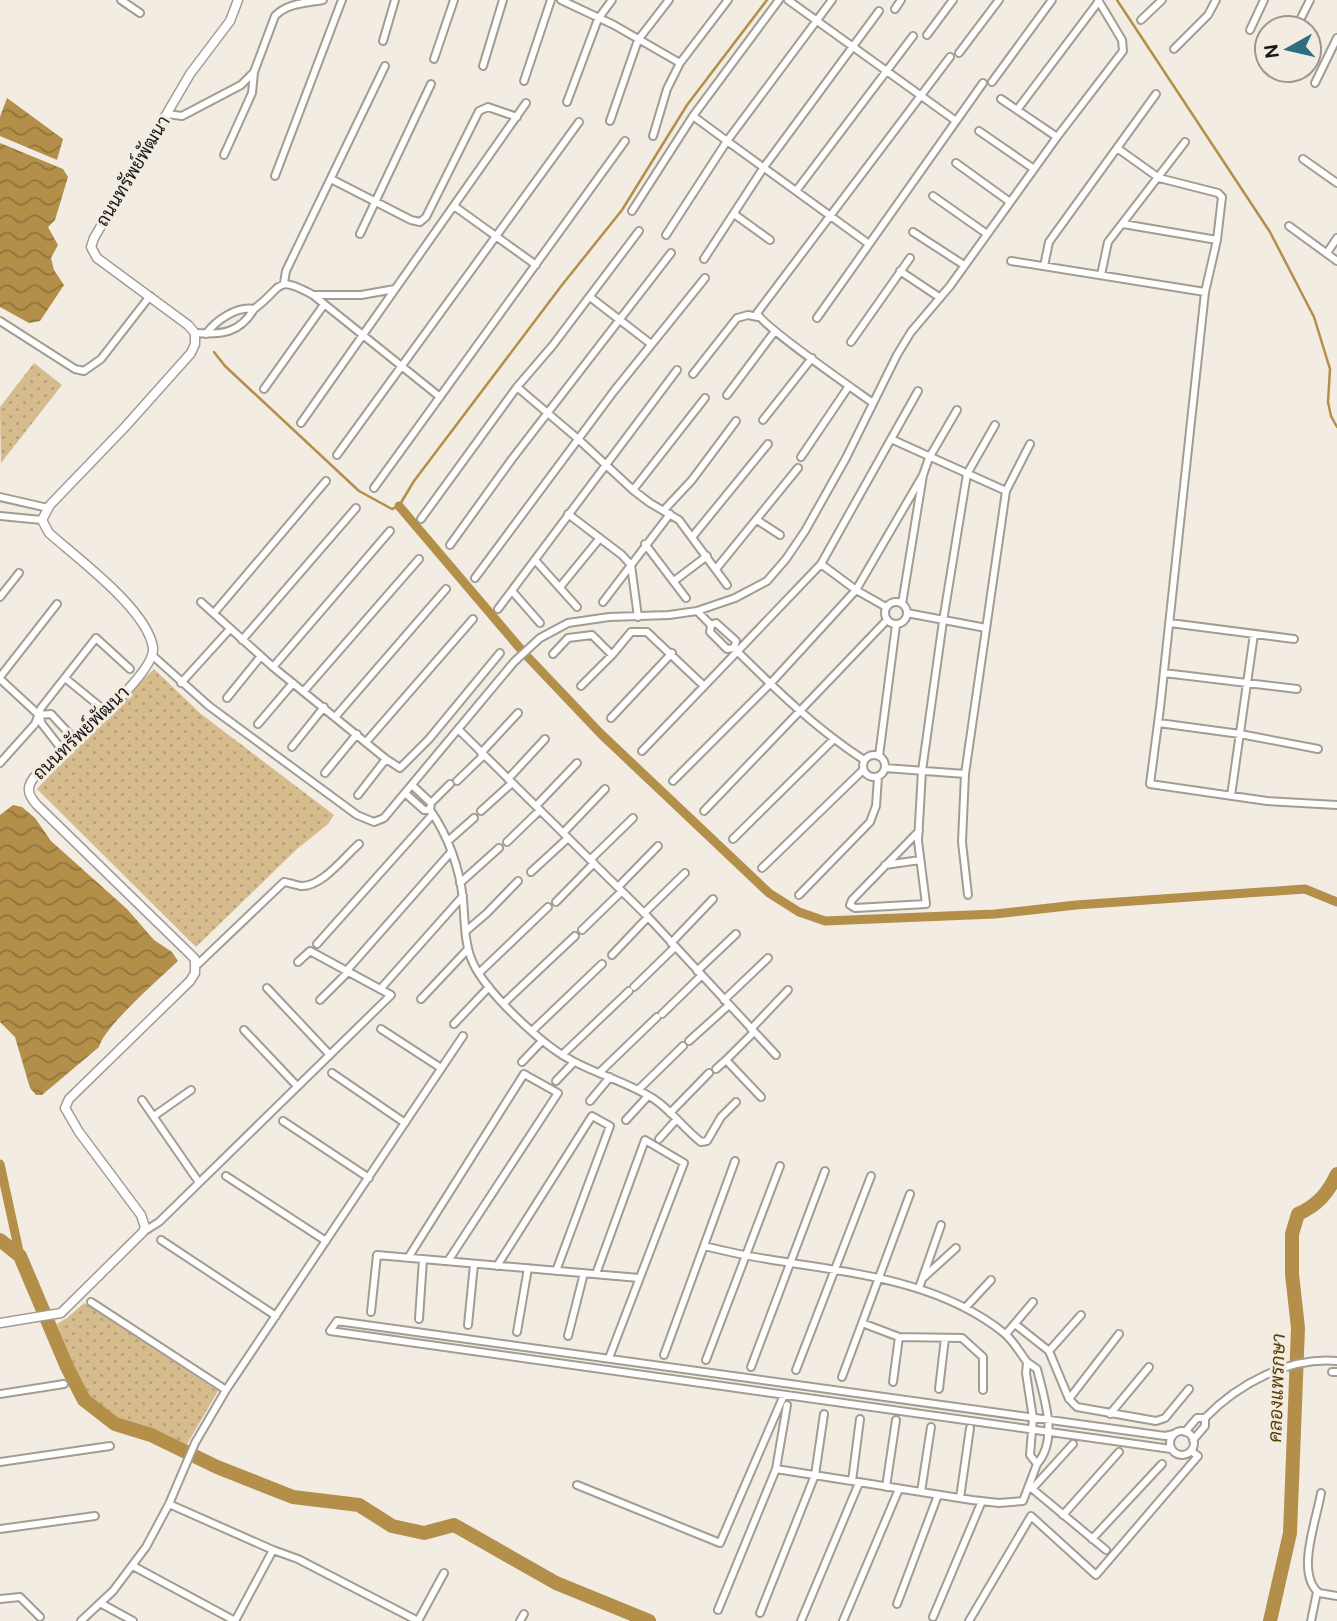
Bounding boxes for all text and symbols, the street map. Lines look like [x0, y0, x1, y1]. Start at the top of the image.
north arrow [1253, 14, 1323, 84]
text: N [1258, 43, 1285, 60]
street label: ถนนทรัพย์พัฒนา [90, 111, 176, 231]
street label: ถนนทรัพย์พัฒนา [27, 680, 134, 785]
water label: คลองแพรกษา [1262, 1333, 1291, 1443]

